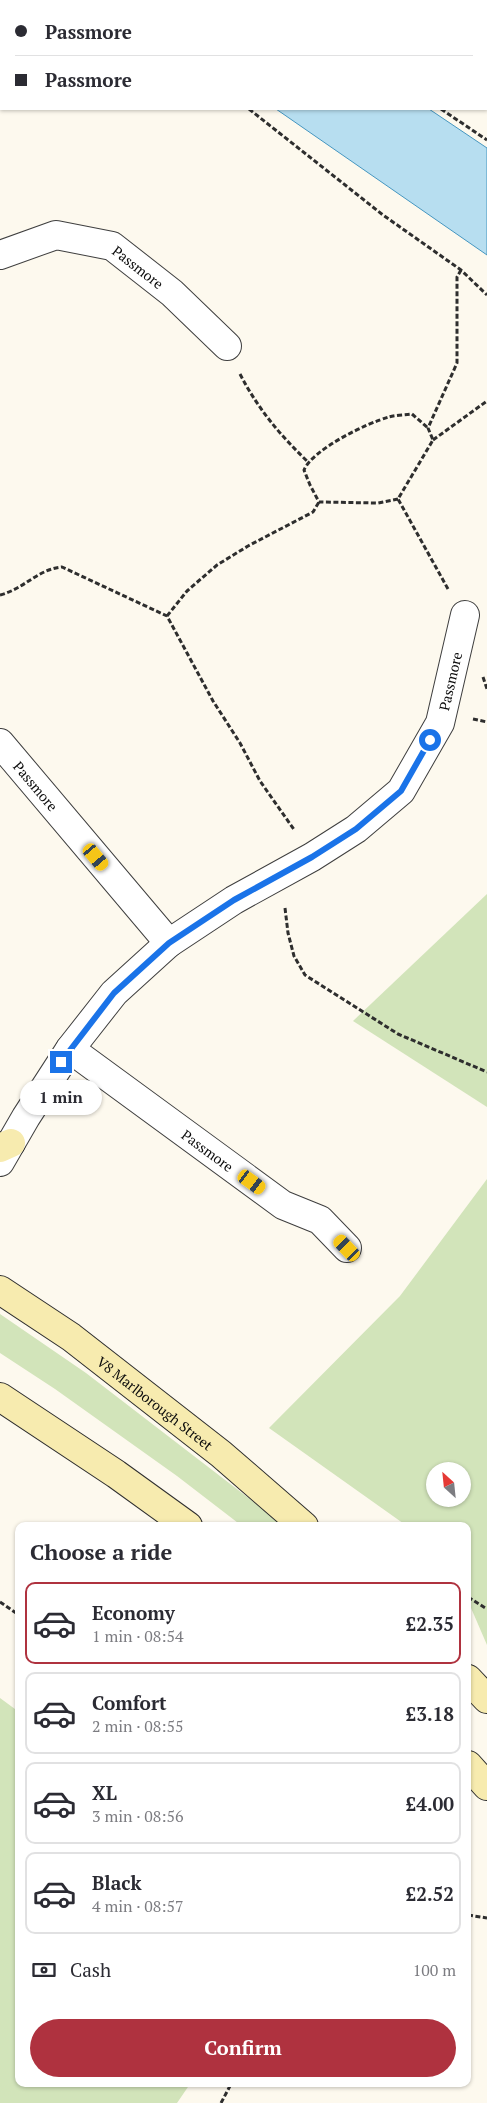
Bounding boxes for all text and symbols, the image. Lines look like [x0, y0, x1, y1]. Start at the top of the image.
text: Passmore [45, 19, 132, 44]
text: Passmore [45, 67, 132, 92]
street label: Passmore [109, 241, 168, 293]
street label: Passmore [434, 650, 466, 712]
route start [419, 729, 441, 751]
street label: Passmore [10, 757, 63, 815]
car [80, 841, 111, 873]
route end [50, 1051, 72, 1073]
callout: 1 min [20, 1080, 102, 1114]
text: 1 min [39, 1086, 83, 1108]
street label: Passmore [178, 1125, 238, 1175]
car [235, 1167, 268, 1197]
car [331, 1232, 362, 1264]
street label: V8 Marlborough Street [93, 1351, 218, 1454]
north arrow [426, 1462, 471, 1508]
map controls [426, 1462, 471, 1507]
text: Choose a ride [30, 1537, 172, 1566]
text: Economy [92, 1600, 175, 1625]
icon: car [32, 1601, 77, 1646]
text: £2.35 [405, 1611, 454, 1636]
text: 1 min · 08:54 [92, 1625, 184, 1647]
text: Comfort [92, 1690, 167, 1715]
icon: car [32, 1691, 77, 1736]
text: £3.18 [405, 1701, 454, 1726]
text: 2 min · 08:55 [92, 1715, 184, 1737]
text: XL [92, 1780, 117, 1805]
icon: car [32, 1781, 77, 1826]
text: £4.00 [405, 1791, 454, 1816]
text: 3 min · 08:56 [92, 1805, 184, 1827]
text: Black [92, 1870, 142, 1895]
icon: car [32, 1871, 77, 1916]
text: £2.52 [405, 1881, 454, 1906]
text: 4 min · 08:57 [92, 1895, 184, 1917]
icon: cash [30, 1956, 58, 1984]
text: Cash [70, 1957, 111, 1982]
text: 100 m [413, 1959, 456, 1981]
button: Confirm [30, 2019, 456, 2077]

